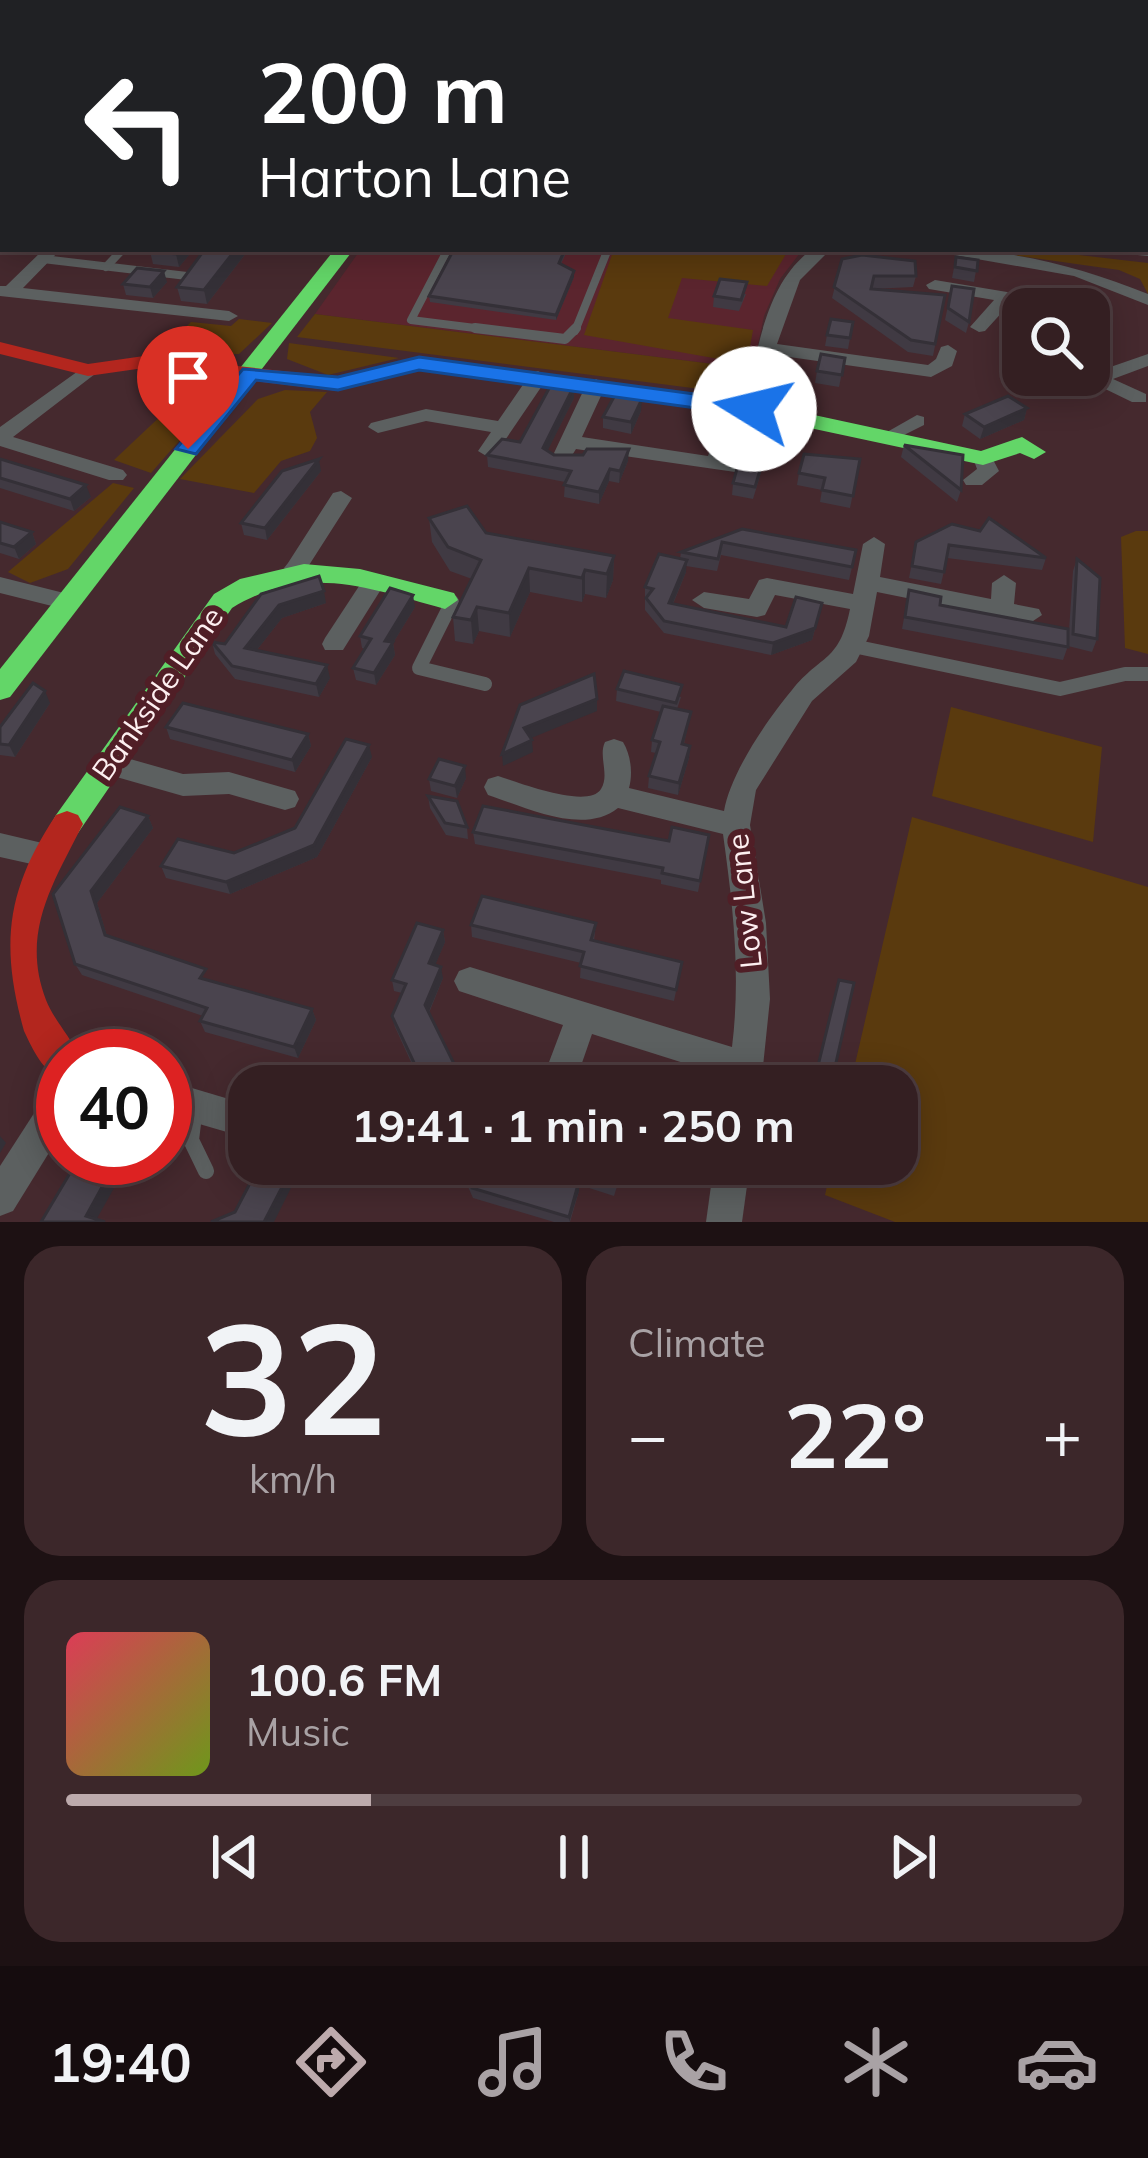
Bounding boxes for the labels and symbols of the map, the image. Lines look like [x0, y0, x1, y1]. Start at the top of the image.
pin [137, 326, 239, 449]
position arrow [691, 346, 817, 472]
street label: Bankside Lane [83, 599, 231, 788]
street label: Low Lane [718, 832, 770, 970]
speed limit sign: 40 [36, 1029, 192, 1185]

